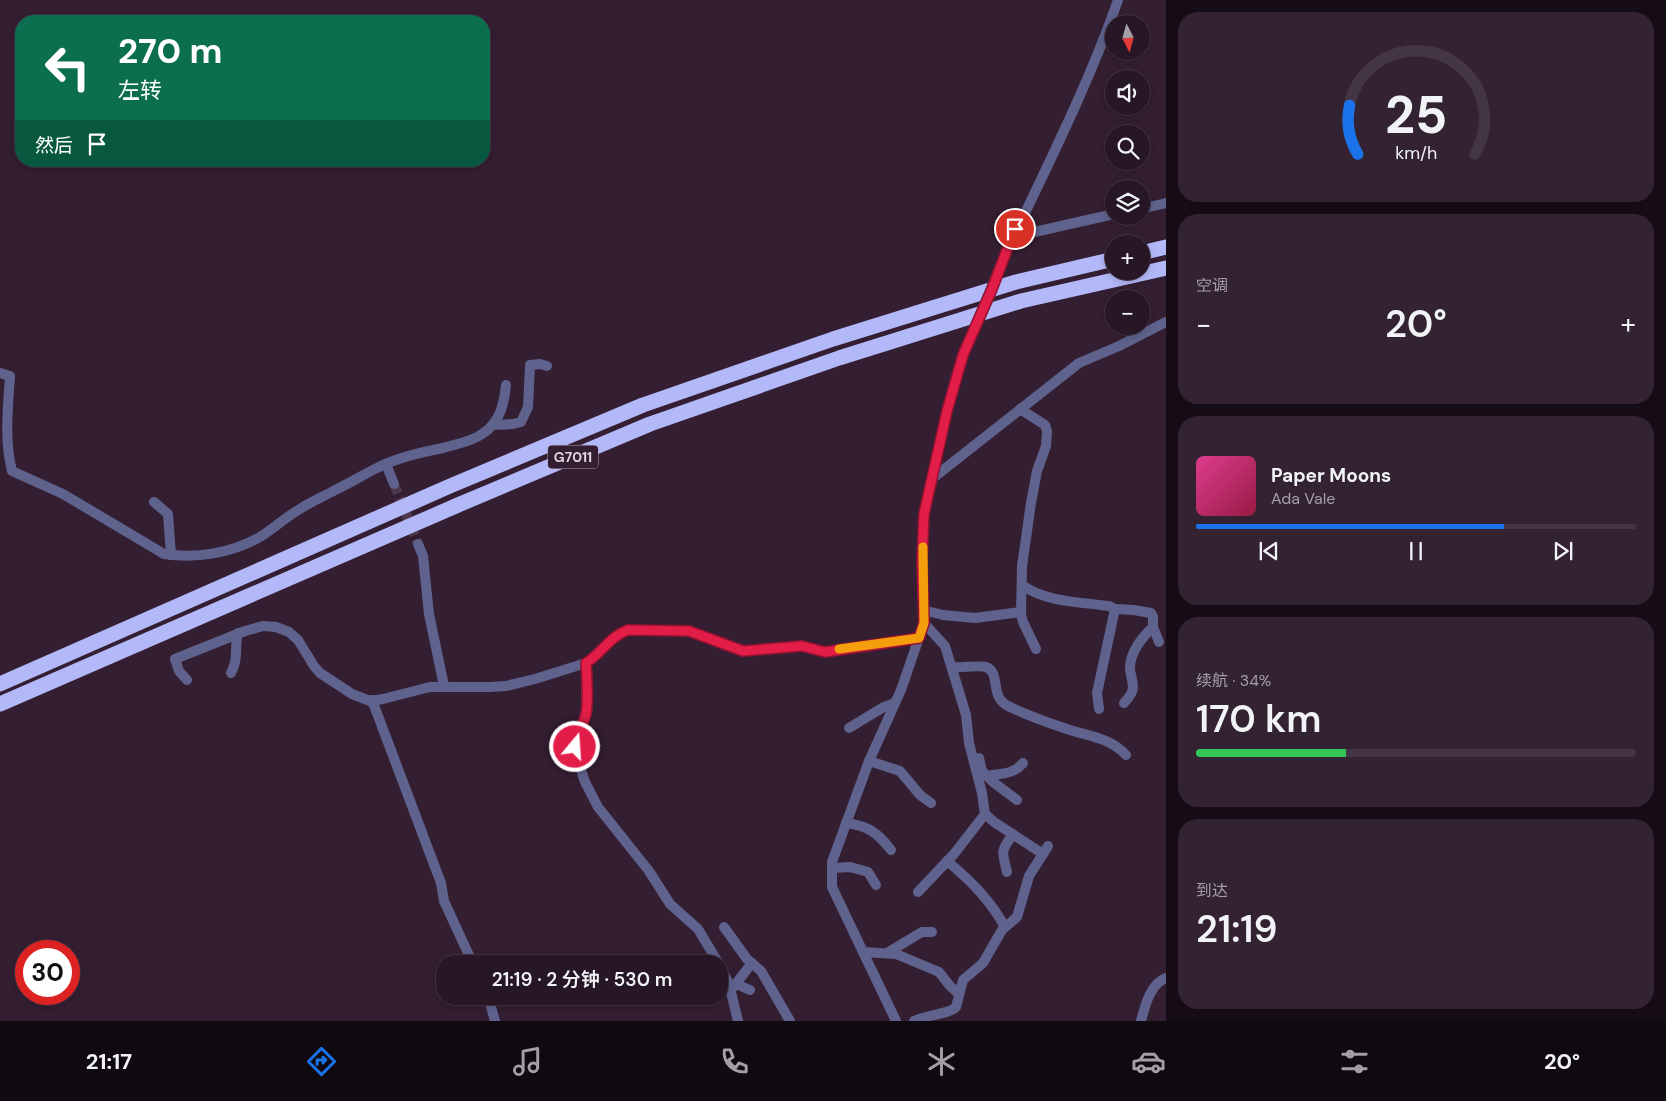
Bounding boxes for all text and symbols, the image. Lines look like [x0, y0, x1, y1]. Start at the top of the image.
north arrow [1105, 15, 1150, 60]
map controls [1105, 15, 1150, 335]
text: 270 m [118, 28, 222, 74]
icon: left [35, 35, 100, 100]
button: sound [1105, 70, 1150, 115]
text: 左转 [118, 76, 162, 105]
text: 25 [1385, 81, 1447, 149]
button: search [1105, 125, 1150, 170]
icon: arrive [83, 130, 111, 158]
text: 然后 [35, 133, 73, 158]
text: km/h [1395, 141, 1437, 165]
button: layers [1105, 180, 1150, 225]
pin [994, 208, 1036, 250]
icon: arrive [1001, 215, 1029, 243]
button: + [1105, 235, 1150, 280]
text: 空调 [1196, 275, 1228, 296]
button: − [1105, 290, 1150, 335]
text: 20° [1385, 299, 1447, 349]
text: − [1196, 306, 1211, 343]
text: + [1621, 306, 1636, 343]
road number: G7011 [548, 446, 598, 468]
text: Paper Moons [1271, 463, 1391, 488]
text: Ada Vale [1271, 488, 1335, 509]
icon: previous [1255, 537, 1283, 565]
icon: pause [1402, 537, 1430, 565]
icon: next [1549, 537, 1577, 565]
text: 续航 · 34% [1196, 670, 1271, 691]
text: 170 km [1196, 694, 1321, 744]
position arrow [548, 720, 600, 772]
text: 到达 [1196, 880, 1228, 901]
text: 21:19 [1196, 904, 1278, 954]
speed limit sign: 30 [15, 940, 80, 1005]
text: 21:19 · 2 分钟 · 530 m [492, 967, 672, 992]
icon: directions [304, 1044, 339, 1079]
icon: music [510, 1044, 545, 1079]
icon: phone [717, 1044, 752, 1079]
icon: climate [924, 1044, 959, 1079]
icon: car [1131, 1044, 1166, 1079]
icon: filters [1337, 1044, 1372, 1079]
text: 21:17 [86, 1047, 132, 1076]
text: 20° [1544, 1047, 1580, 1076]

